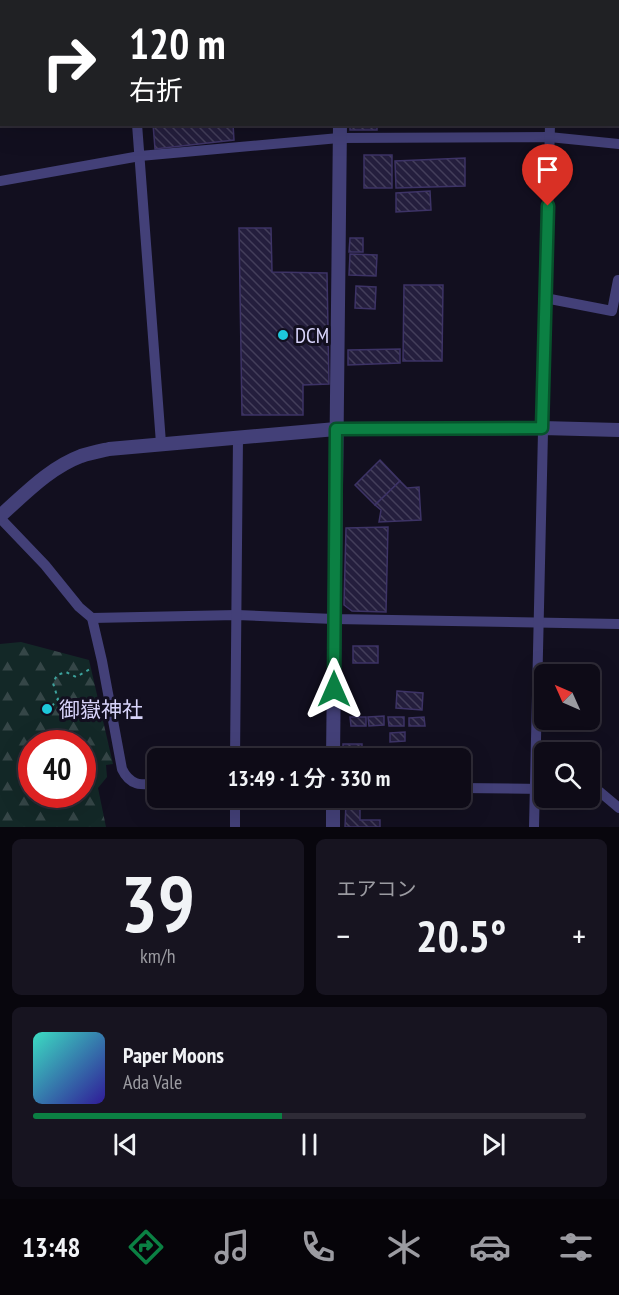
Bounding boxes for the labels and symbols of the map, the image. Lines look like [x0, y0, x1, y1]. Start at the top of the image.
pin [522, 144, 573, 206]
place label: DCM [295, 322, 329, 349]
marker: DCM [276, 328, 290, 342]
position arrow [302, 657, 366, 721]
north arrow [534, 664, 600, 730]
place label: 御嶽神社 [59, 696, 143, 723]
marker: 御嶽神社 [40, 702, 54, 716]
speed limit sign: 40 [18, 730, 96, 808]

